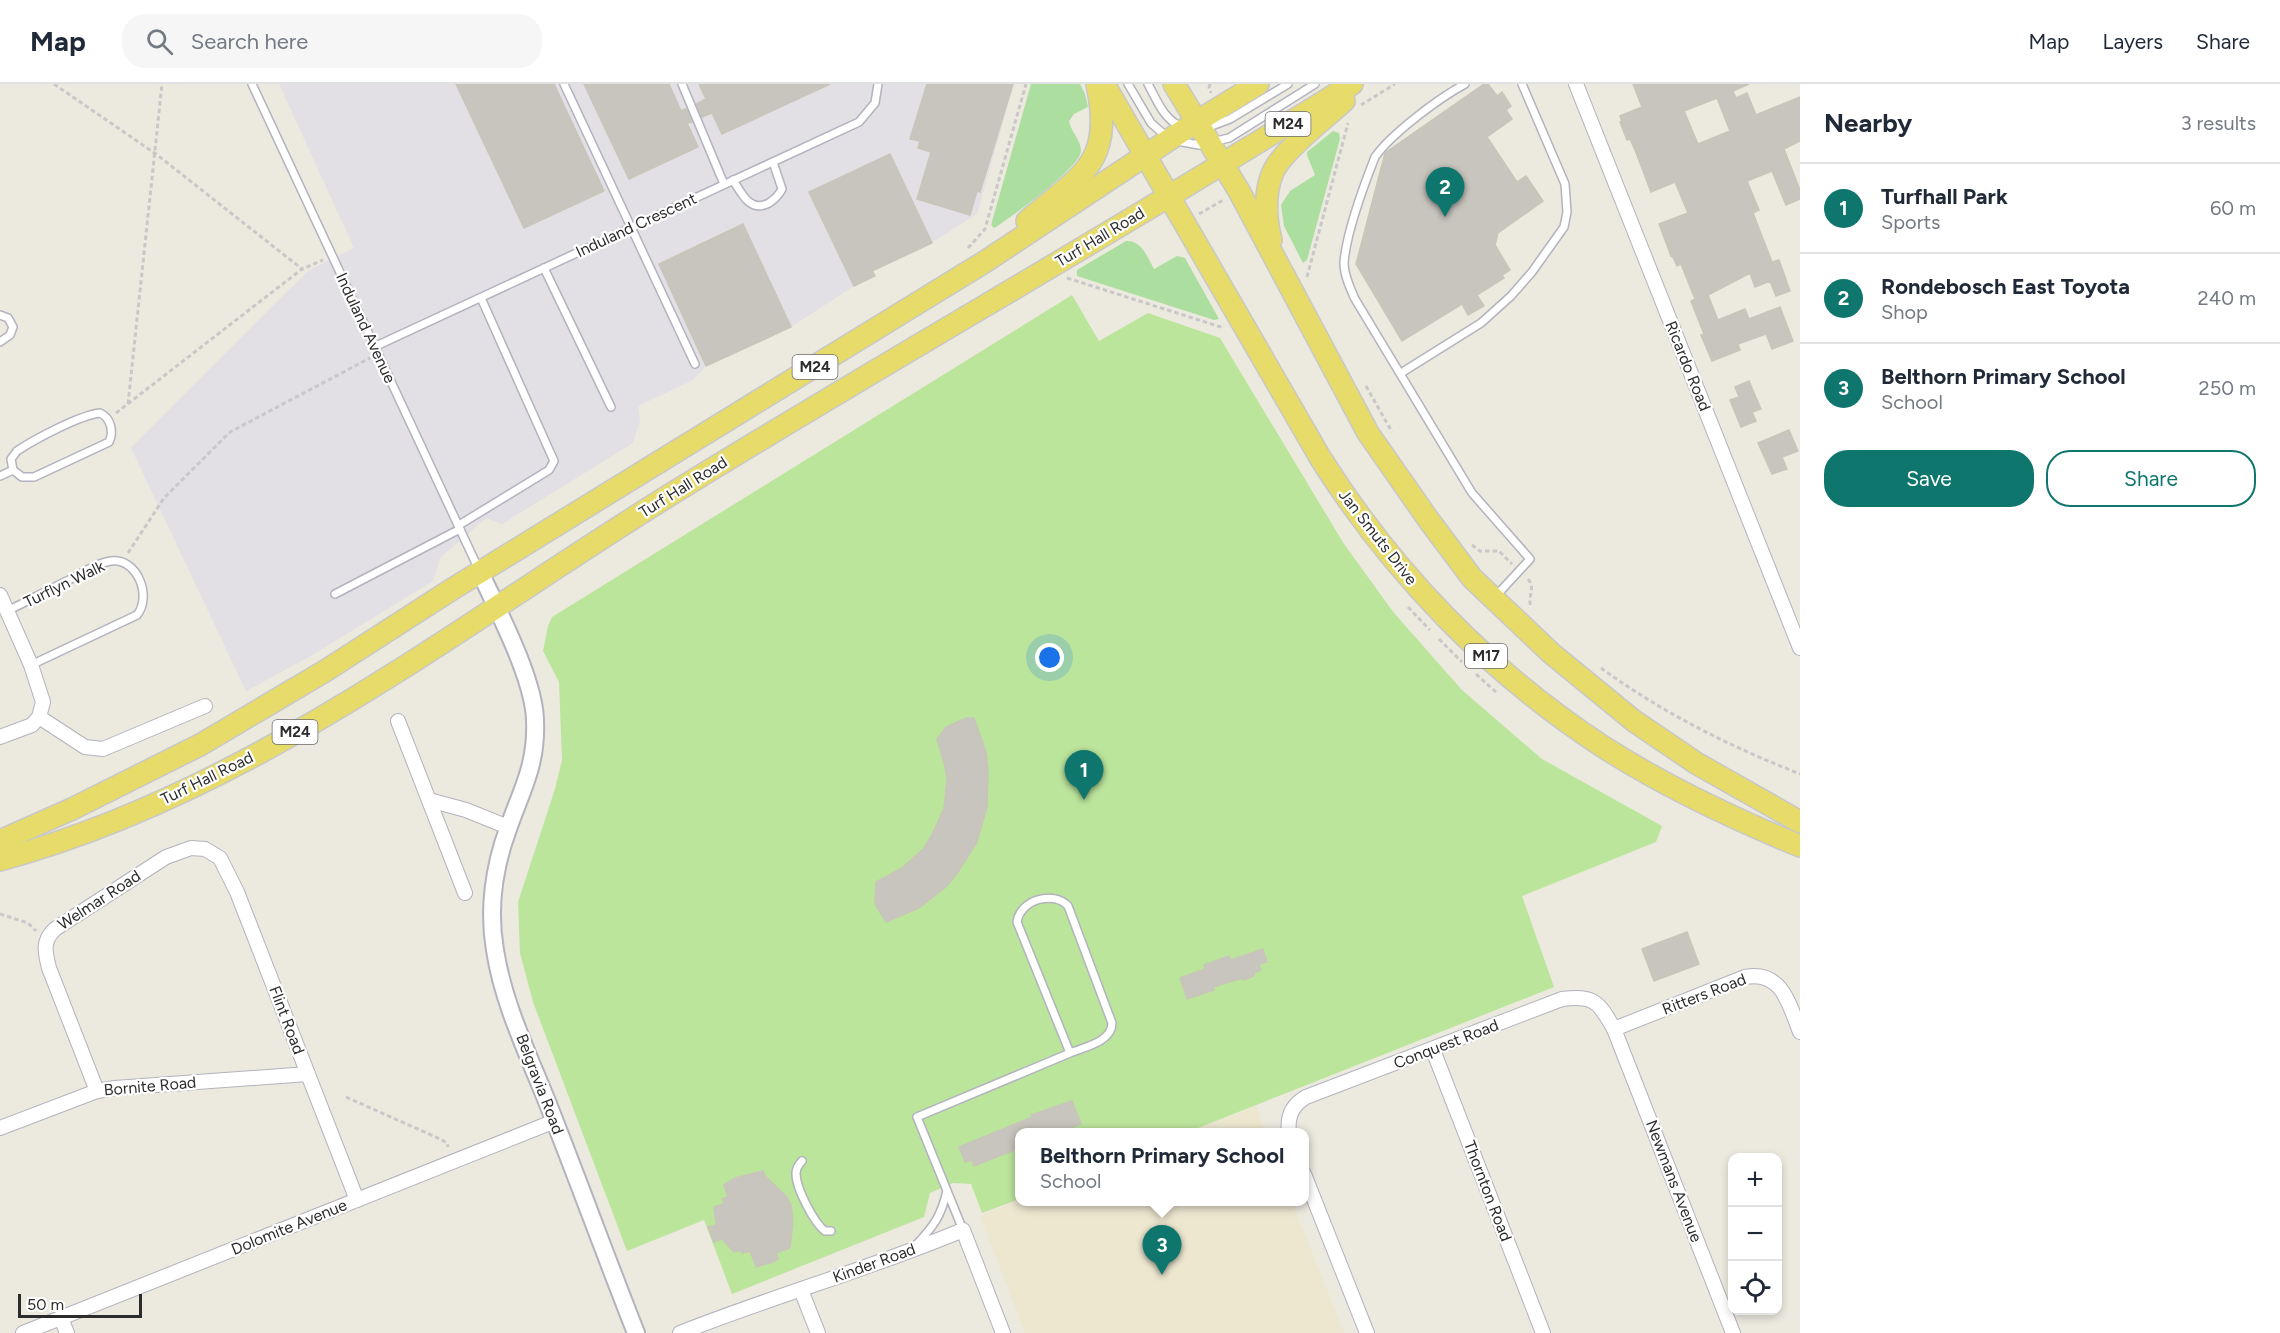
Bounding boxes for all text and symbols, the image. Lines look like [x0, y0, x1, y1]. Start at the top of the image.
search box [122, 14, 542, 68]
text: Map [30, 24, 86, 58]
icon: search [143, 25, 176, 58]
text: Search here [191, 28, 308, 55]
text: Map [2029, 29, 2069, 54]
text: Layers [2102, 29, 2163, 54]
text: Share [2196, 29, 2250, 54]
text: Nearby [1824, 107, 1912, 139]
text: 3 results [2181, 111, 2256, 135]
road number: M24 [1266, 112, 1310, 136]
pin: 2 [1426, 168, 1464, 217]
text: Turfhall Park [1881, 183, 2008, 210]
street label: Induland Crescent [573, 189, 699, 261]
text: 1 [1839, 196, 1848, 220]
text: 60 m [2210, 196, 2256, 220]
street label: Turf Hall Road [1052, 203, 1148, 271]
text: Sports [1881, 210, 1940, 234]
street label: Induland Avenue [332, 270, 400, 386]
text: Rondebosch East Toyota [1881, 273, 2130, 300]
text: 2 [1838, 286, 1849, 310]
text: 240 m [2198, 286, 2256, 310]
text: Shop [1881, 300, 1928, 324]
street label: Ricardo Road [1661, 318, 1715, 414]
road number: M24 [792, 355, 838, 379]
text: Belthorn Primary School [1881, 363, 2126, 390]
text: 3 [1838, 376, 1849, 400]
text: 250 m [2199, 376, 2256, 400]
text: School [1881, 390, 1943, 414]
button: Save [1824, 450, 2034, 507]
button: Share [2046, 450, 2256, 507]
street label: Turf Hall Road [635, 452, 731, 522]
street label: Jan Smuts Drive [1335, 485, 1421, 589]
street label: Turflyn Walk [21, 556, 108, 612]
your location [1035, 643, 1064, 672]
road number: M17 [1465, 644, 1507, 668]
road number: M24 [272, 720, 318, 744]
street label: Turf Hall Road [158, 747, 256, 809]
pin: 1 [1064, 750, 1104, 800]
street label: Welmar Road [54, 866, 144, 934]
street label: Ritters Road [1659, 969, 1749, 1019]
street label: Flint Road [265, 983, 309, 1057]
street label: Conquest Road [1391, 1015, 1501, 1073]
street label: Belgravia Road [512, 1031, 568, 1137]
street label: Bornite Road [103, 1072, 197, 1100]
street label: Newmans Avenue [1642, 1117, 1706, 1245]
popup [1015, 1128, 1309, 1206]
street label: Thornton Road [1460, 1138, 1516, 1244]
text: Belthorn Primary School [1040, 1142, 1284, 1169]
map controls [1728, 1153, 1782, 1315]
button: + [1728, 1153, 1782, 1207]
text: School [1040, 1169, 1102, 1193]
street label: Dolomite Avenue [228, 1195, 350, 1259]
button: − [1728, 1207, 1782, 1261]
pin: 3 [1142, 1226, 1182, 1275]
street label: Kinder Road [830, 1239, 918, 1287]
button: locate [1728, 1261, 1782, 1315]
scale bar [18, 1291, 142, 1318]
text: 50 m [27, 1295, 64, 1314]

